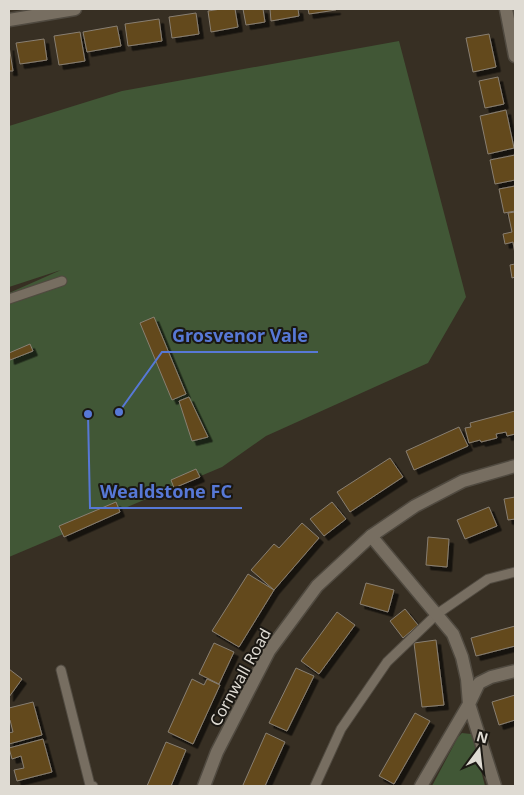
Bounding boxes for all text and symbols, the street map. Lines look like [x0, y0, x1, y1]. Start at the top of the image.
callout: Grosvenor Vale [162, 319, 318, 352]
text: Grosvenor Vale [172, 323, 308, 347]
callout: Wealdstone FC [90, 475, 242, 508]
text: Wealdstone FC [100, 479, 232, 503]
street label: Cornwall Road [204, 624, 276, 730]
north arrow [454, 725, 504, 775]
text: N [475, 726, 490, 748]

